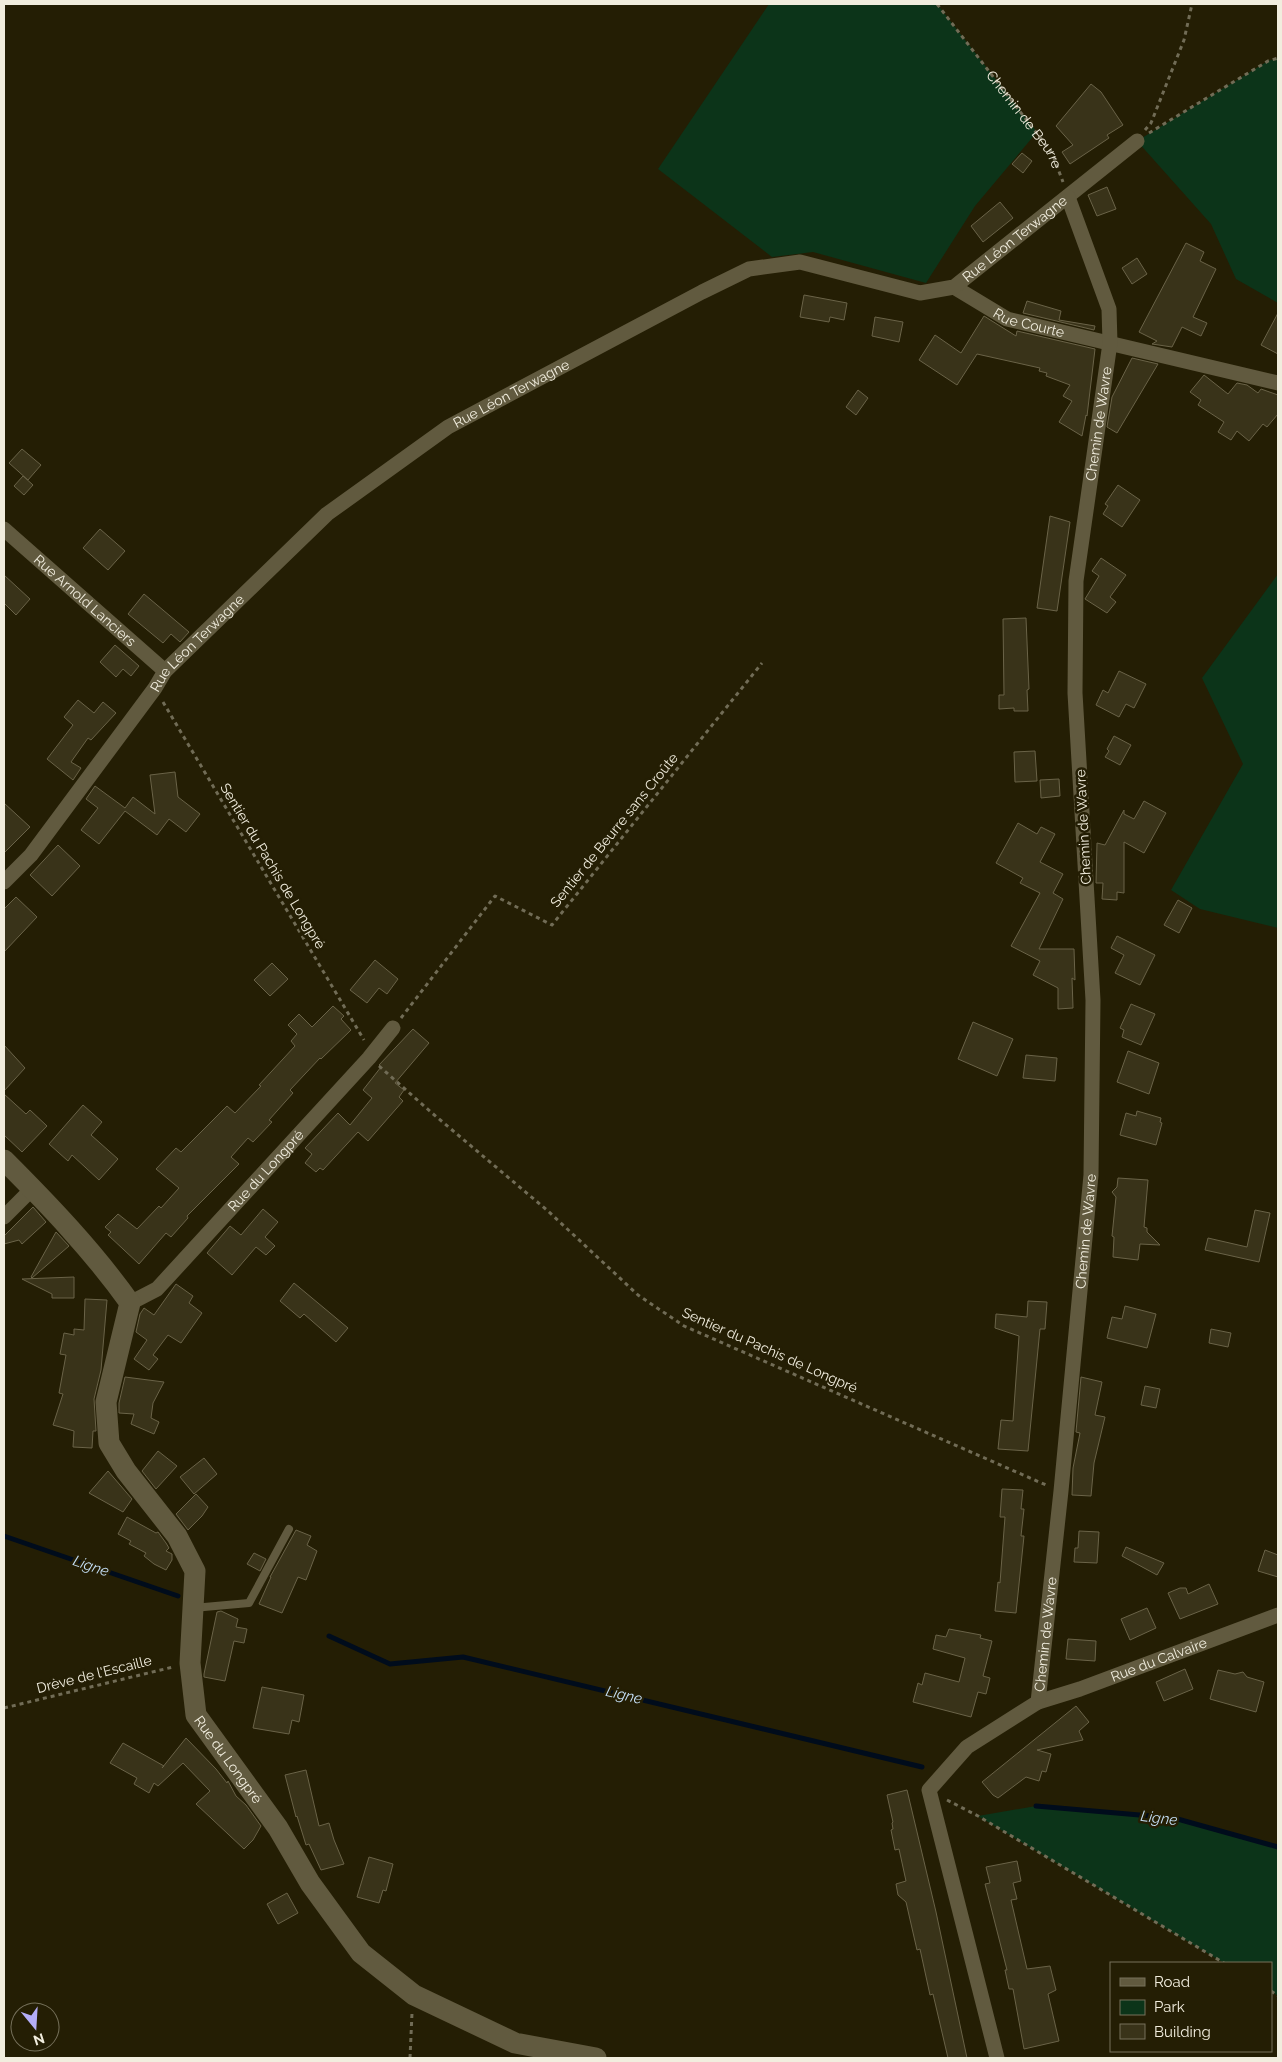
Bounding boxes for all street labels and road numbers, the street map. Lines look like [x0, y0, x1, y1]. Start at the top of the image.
street label: Chemin de Beurre [983, 67, 1065, 171]
street label: Rue Léon Terwagne [959, 192, 1070, 285]
street label: Rue Courte [990, 305, 1066, 340]
street label: Rue Léon Terwagne [450, 356, 572, 431]
street label: Chemin de Wavre [1082, 365, 1115, 482]
street label: Rue Arnold Lanciers [31, 551, 139, 650]
street label: Rue Léon Terwagne [147, 591, 247, 694]
street label: Sentier de Beurre sans Croûte [547, 750, 681, 910]
street label: Chemin de Wavre [1072, 769, 1094, 885]
street label: Sentier du Pachis de Longpré [217, 780, 329, 952]
street label: Rue du Longpré [224, 1127, 307, 1215]
street label: Chemin de Wavre [1072, 1173, 1099, 1290]
street label: Sentier du Pachis de Longpré [680, 1304, 860, 1396]
street label: Chemin de Wavre [1031, 1576, 1060, 1693]
street label: Rue du Calvaire [1108, 1634, 1209, 1685]
street label: Drève de l'Escaille [35, 1652, 153, 1696]
street label: Rue du Longpré [191, 1713, 265, 1807]

